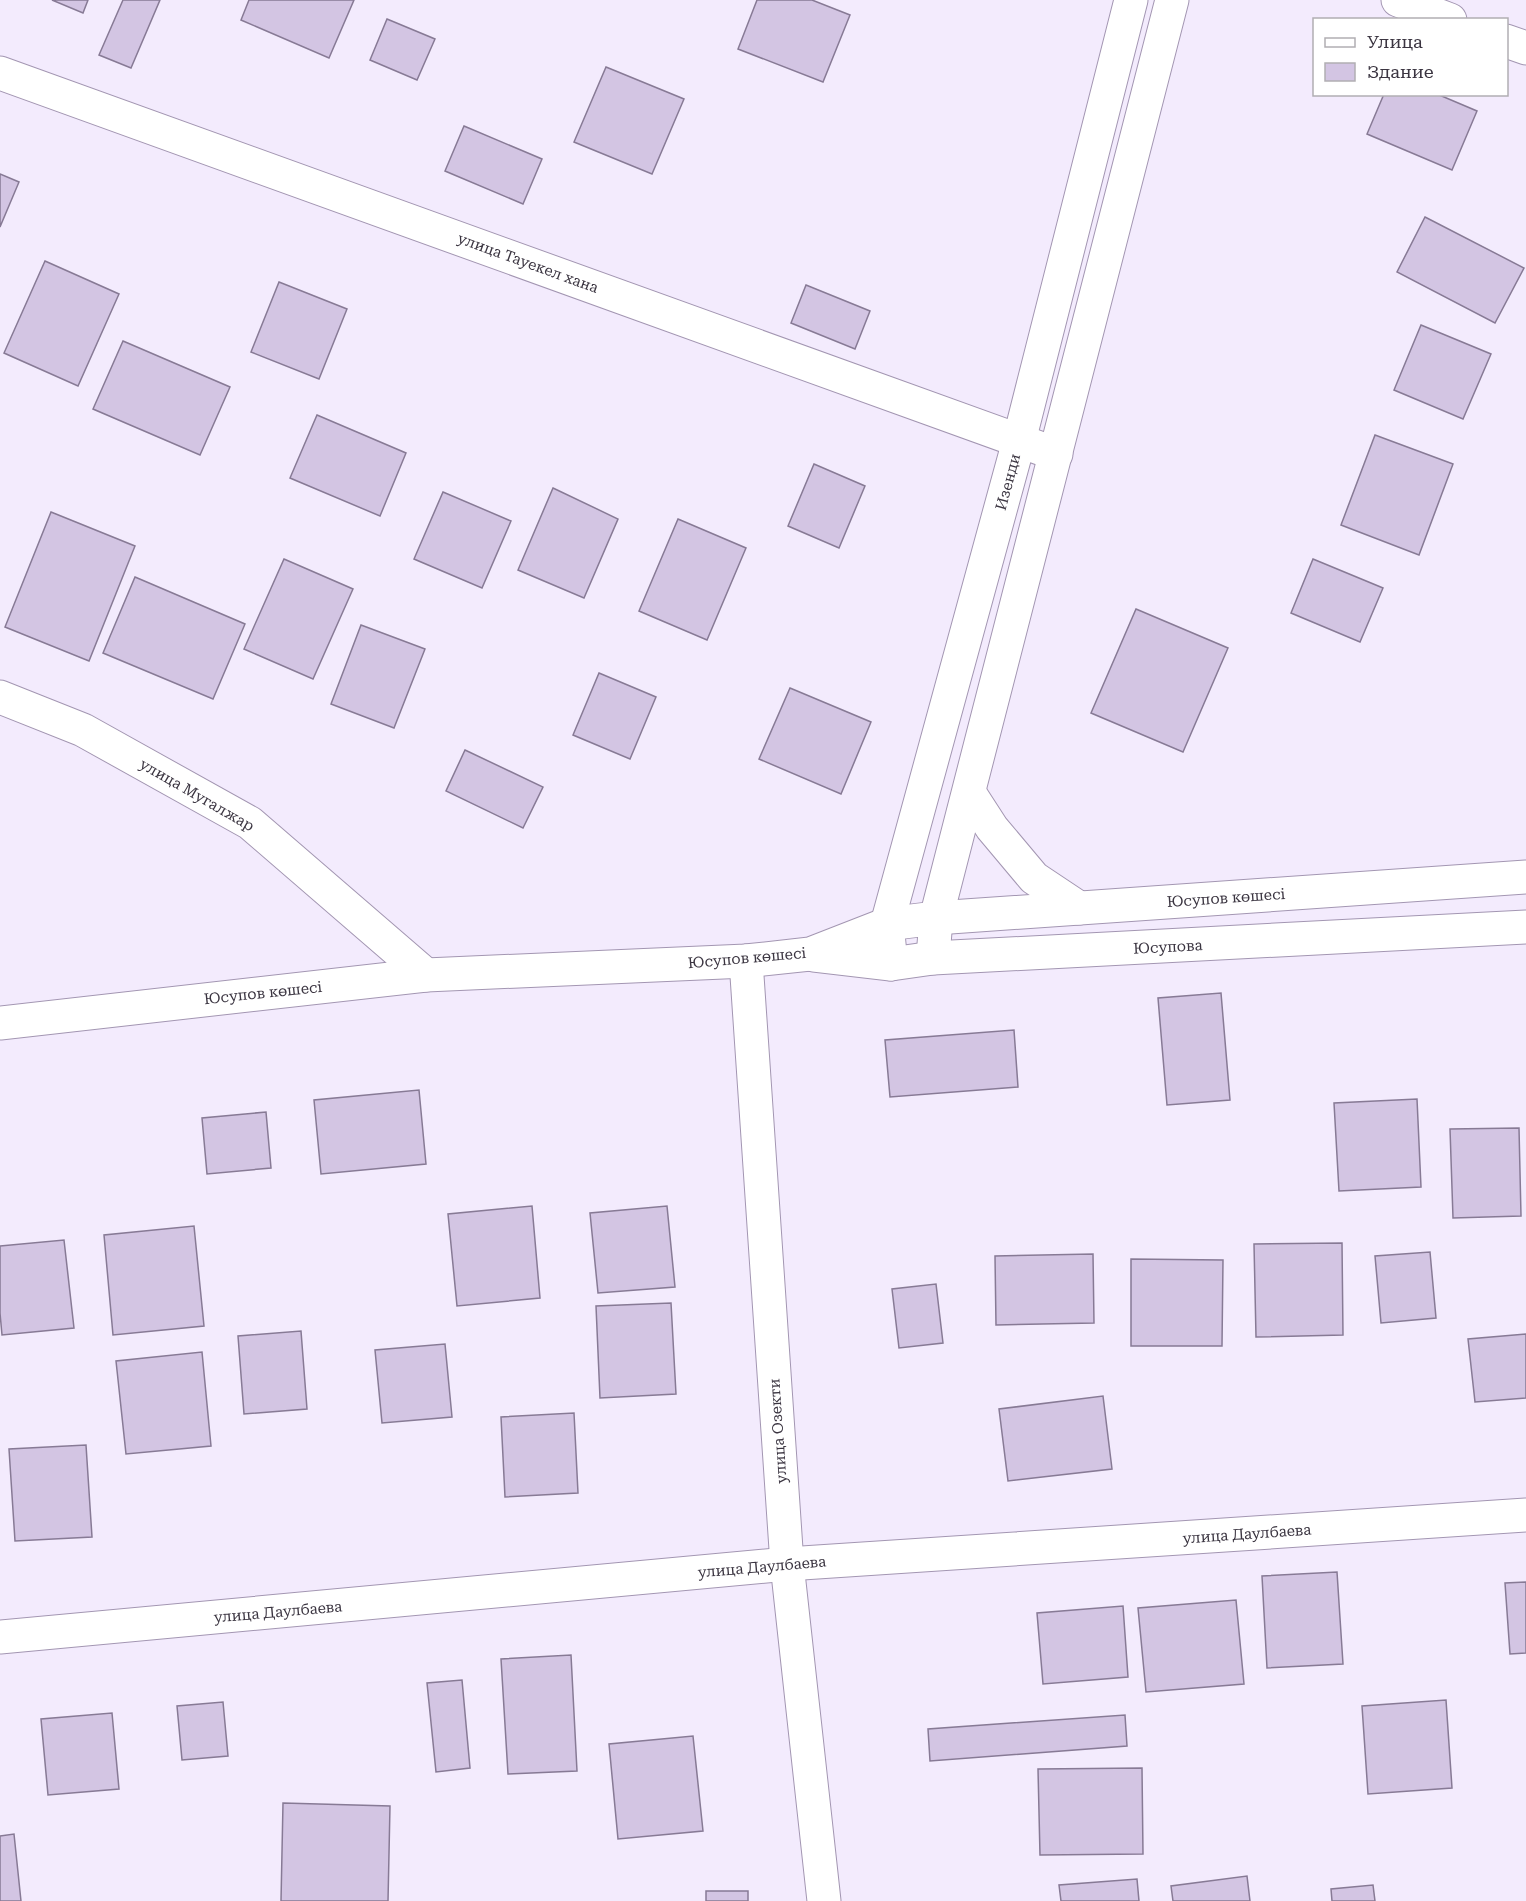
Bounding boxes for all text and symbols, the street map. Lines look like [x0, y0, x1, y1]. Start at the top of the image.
legend [1313, 18, 1508, 96]
text: Улица [1367, 31, 1423, 52]
text: Здание [1367, 61, 1434, 82]
street label: улица Тауекел хана [455, 229, 601, 297]
street label: Изенди [992, 452, 1024, 512]
street label: улица Мугалжар [137, 755, 258, 835]
street label: Юсупов көшесі [1166, 885, 1286, 911]
street label: Юсупова [1133, 936, 1203, 958]
street label: Юсупов көшесі [687, 944, 807, 972]
street label: Юсупов көшесі [203, 978, 323, 1008]
street label: улица Озекти [765, 1378, 791, 1484]
street label: улица Даулбаева [1182, 1521, 1312, 1547]
street label: улица Даулбаева [697, 1552, 827, 1582]
street label: улица Даулбаева [213, 1597, 343, 1627]

